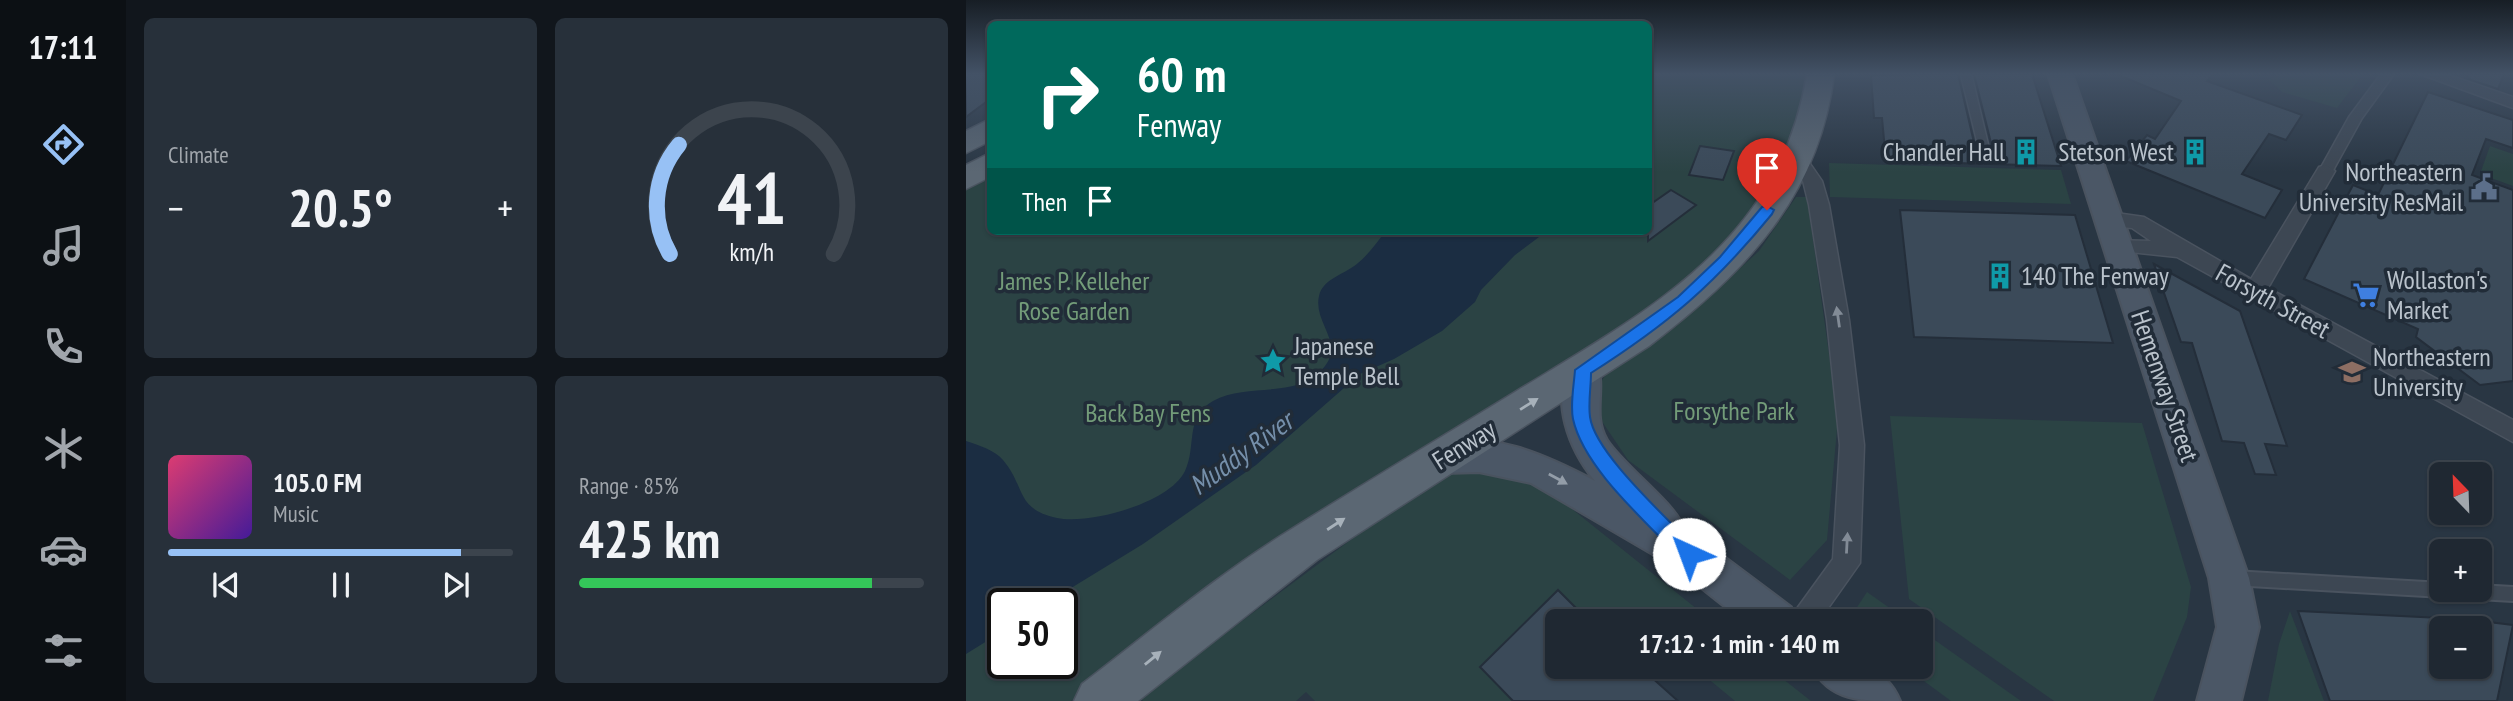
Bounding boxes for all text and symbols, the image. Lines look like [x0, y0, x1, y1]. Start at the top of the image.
text: 17:11 [28, 26, 98, 68]
text: 60 m [1137, 42, 1226, 106]
icon: right [1022, 49, 1113, 140]
text: Fenway [1137, 104, 1221, 146]
icon: directions [39, 120, 88, 169]
place label: Chandler Hall [1883, 135, 2005, 168]
place label: Stetson West [2058, 135, 2174, 168]
building icon: Chandler Hall [2011, 137, 2041, 167]
building icon: Stetson West [2180, 137, 2210, 167]
pin [1737, 138, 1797, 210]
text: Climate [168, 140, 229, 169]
icon: arrive [1748, 149, 1786, 187]
text: 41 [717, 150, 786, 244]
place label: Northeastern University ResMail [2299, 155, 2463, 218]
public building icon: Northeastern University ResMail [2469, 172, 2499, 202]
text: 20.5° [288, 174, 393, 241]
icon: arrive [1081, 182, 1119, 220]
text: − [168, 183, 184, 232]
text: + [497, 183, 513, 232]
text: Then [1022, 185, 1067, 218]
icon: music [39, 221, 88, 270]
text: km/h [729, 236, 774, 268]
street label: Forsyth Street [2210, 256, 2336, 345]
place label: 140 The Fenway [2021, 259, 2169, 292]
building icon: 140 The Fenway [1985, 261, 2015, 291]
place label: Wollaston's Market [2387, 263, 2488, 326]
park label: James P. Kelleher Rose Garden [998, 264, 1149, 327]
supermarket icon: Wollaston's Market [2351, 280, 2381, 310]
one-way arrow [1832, 305, 1843, 327]
street label: Hemenway Street [2124, 306, 2207, 466]
icon: phone [39, 322, 88, 371]
place label: Japanese Temple Bell [1293, 329, 1399, 392]
place label: Northeastern University [2373, 340, 2491, 403]
place icon: Japanese Temple Bell [1258, 346, 1288, 376]
school or university icon: Northeastern University [2337, 357, 2367, 387]
park label: Forsythe Park [1673, 394, 1795, 427]
park label: Back Bay Fens [1085, 396, 1211, 429]
one-way arrow [1520, 397, 1539, 410]
water label: Muddy River [1181, 400, 1303, 503]
street label: Fenway [1426, 412, 1502, 477]
icon: climate [39, 424, 88, 473]
north arrow [2429, 462, 2492, 525]
map controls [2429, 462, 2492, 679]
text: 105.0 FM [273, 466, 362, 499]
text: Range · 85% [579, 471, 679, 500]
one-way arrow [1548, 473, 1567, 485]
text: Music [273, 499, 319, 528]
text: 425 km [579, 505, 720, 572]
position arrow [1652, 517, 1726, 591]
one-way arrow [1327, 518, 1346, 531]
icon: car [39, 525, 88, 574]
one-way arrow [1842, 532, 1853, 554]
button: + [2429, 539, 2492, 602]
icon: previous [207, 566, 245, 604]
icon: pause [322, 566, 360, 604]
icon: next [437, 566, 475, 604]
speed limit sign: 50 [987, 588, 1078, 679]
button: − [2429, 616, 2492, 679]
icon: filters [39, 626, 88, 675]
text: 17:12 · 1 min · 140 m [1639, 627, 1839, 660]
one-way arrow [1143, 651, 1161, 666]

